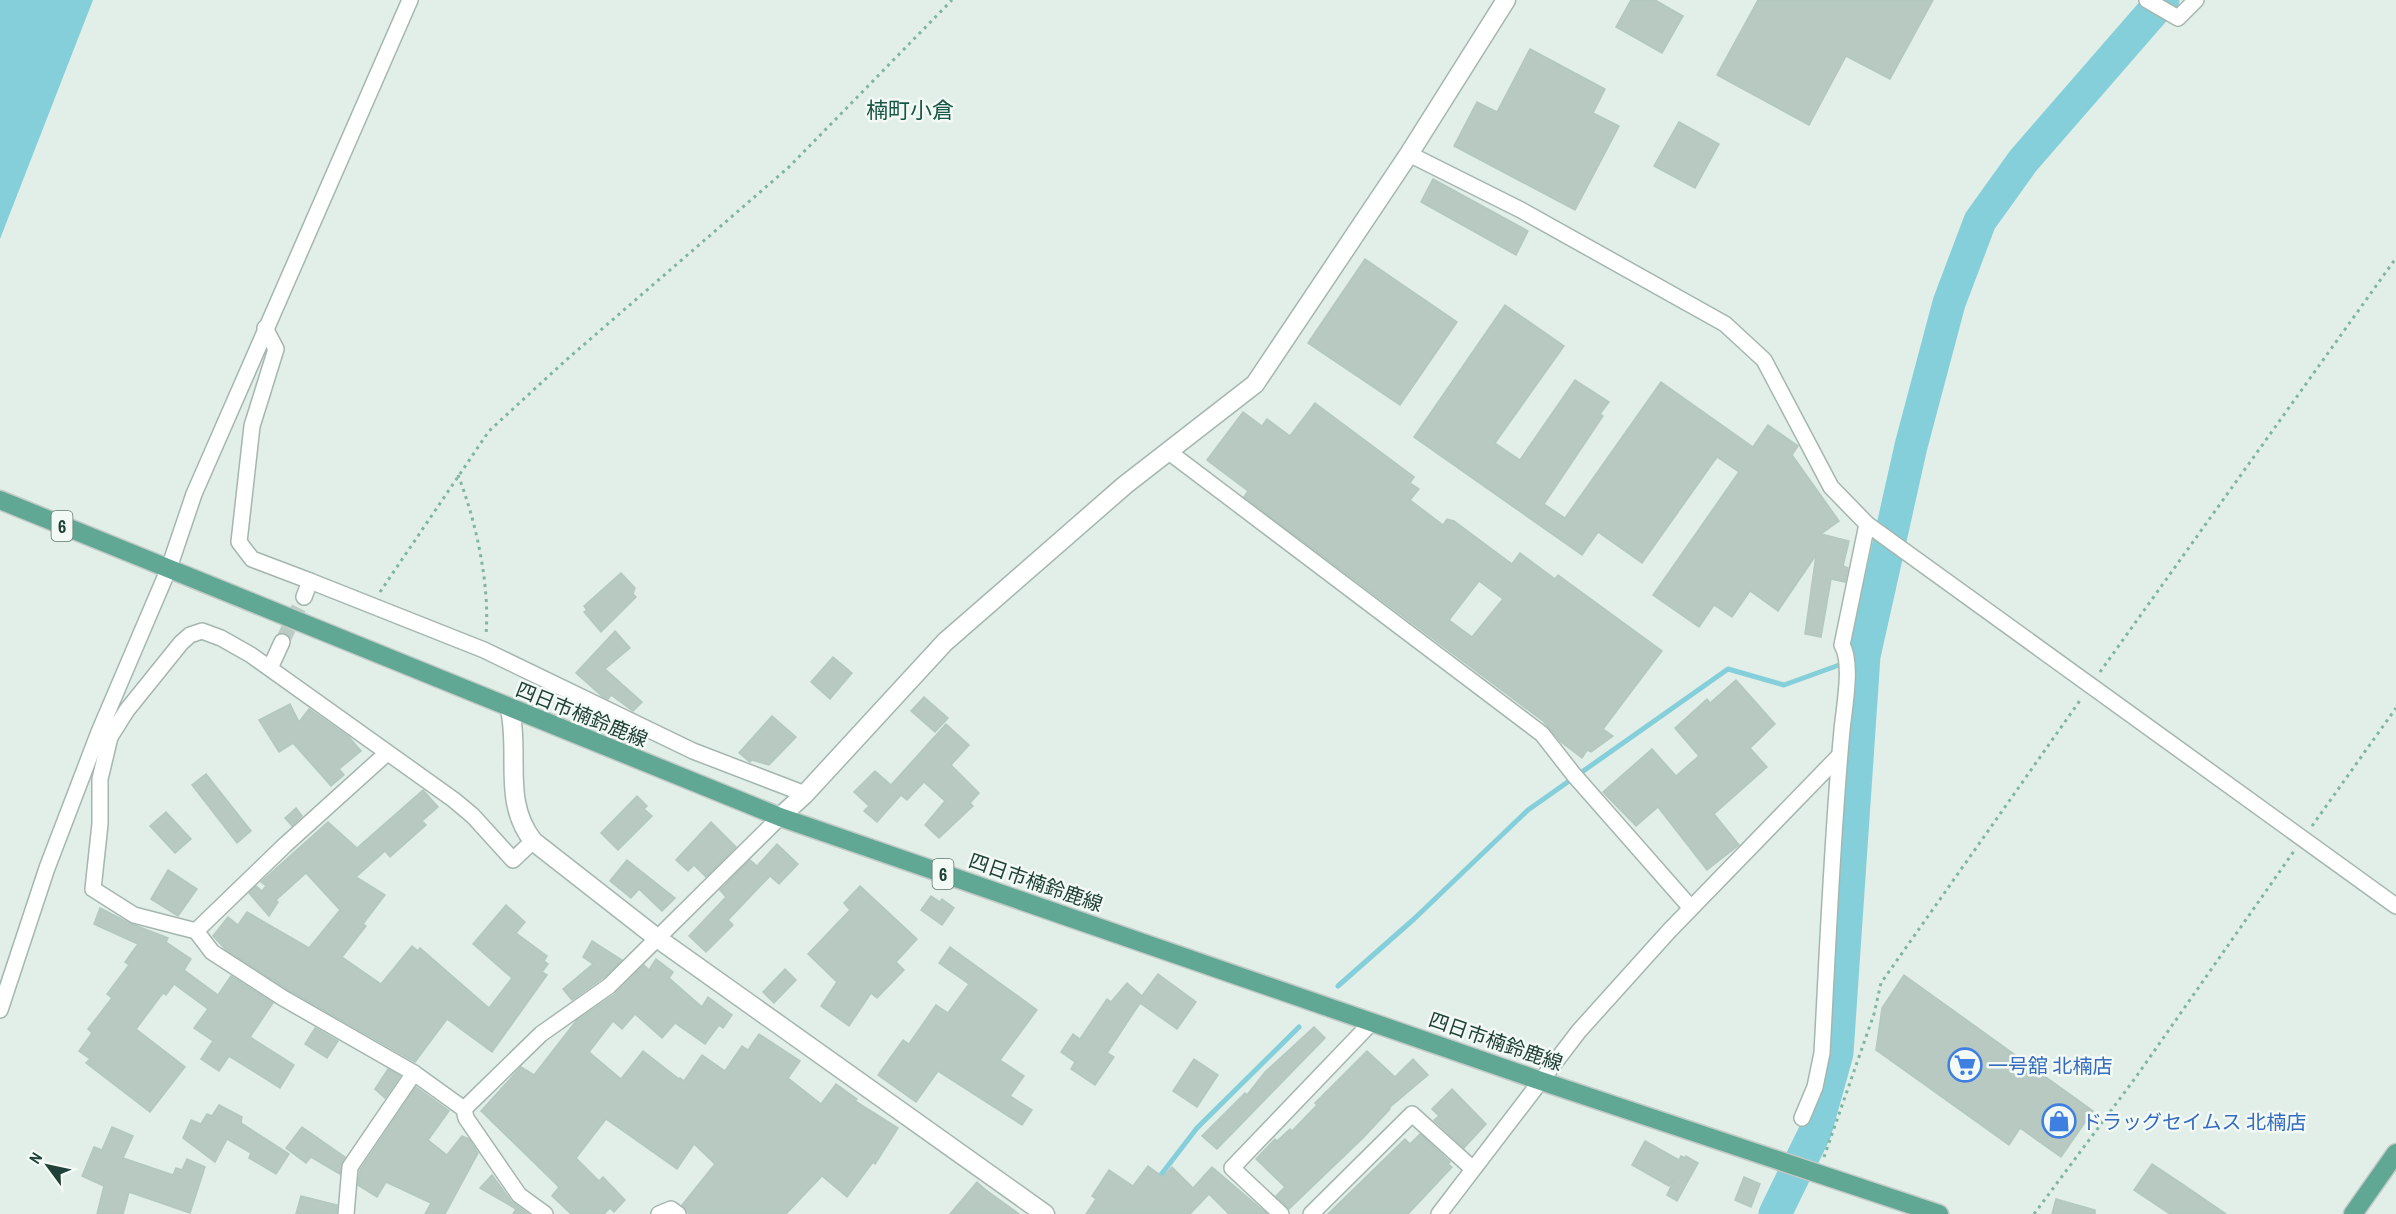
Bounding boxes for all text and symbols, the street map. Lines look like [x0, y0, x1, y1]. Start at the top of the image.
district label: 楠町小倉 [866, 95, 954, 125]
road number: 6 [52, 511, 72, 541]
street label: 四日市楠鈴鹿線 [512, 675, 652, 753]
street label: 四日市楠鈴鹿線 [965, 846, 1107, 918]
road number: 6 [932, 859, 954, 889]
street label: 四日市楠鈴鹿線 [1425, 1005, 1567, 1077]
supermarket icon: 一号舘 北楠店 [1947, 1047, 1983, 1083]
place label: 一号舘 北楠店 [1988, 1052, 2113, 1079]
shop icon: ドラッグセイムス 北楠店 [2041, 1103, 2077, 1139]
place label: ドラッグセイムス 北楠店 [2082, 1108, 2306, 1135]
north arrow [18, 1136, 78, 1196]
text: N [24, 1148, 47, 1168]

